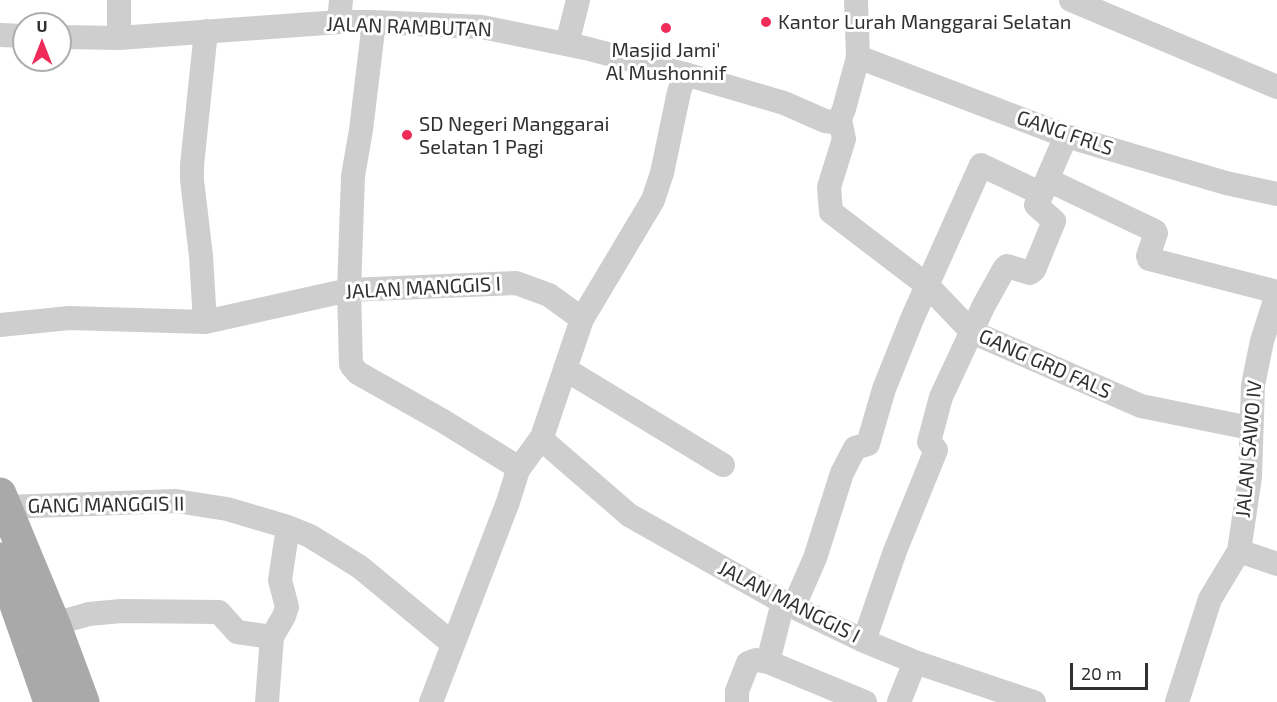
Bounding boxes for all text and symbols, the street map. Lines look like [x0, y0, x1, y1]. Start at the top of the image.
place label: Kantor Lurah Manggarai Selatan [778, 10, 1071, 34]
north arrow [12, 12, 72, 72]
street label: JALAN RAMBUTAN [326, 12, 492, 42]
marker: Kantor Lurah Manggarai Selatan [759, 15, 773, 29]
text: U [37, 16, 47, 35]
marker: Masjid Jami' Al Mushonnif [659, 21, 673, 35]
place label: Masjid Jami' Al Mushonnif [606, 38, 726, 85]
street label: GANG FRLS [1013, 105, 1117, 161]
place label: SD Negeri Manggarai Selatan 1 Pagi [419, 112, 609, 159]
marker: SD Negeri Manggarai Selatan 1 Pagi [400, 128, 414, 142]
street label: JALAN MANGGIS I [345, 272, 501, 304]
street label: GANG GRD FALS [975, 324, 1115, 404]
street label: JALAN SAWO IV [1231, 379, 1267, 519]
street label: GANG MANGGIS II [27, 492, 185, 518]
street label: JALAN MANGGIS I [714, 556, 864, 648]
scale bar [1073, 651, 1151, 689]
text: 20 m [1081, 662, 1122, 684]

